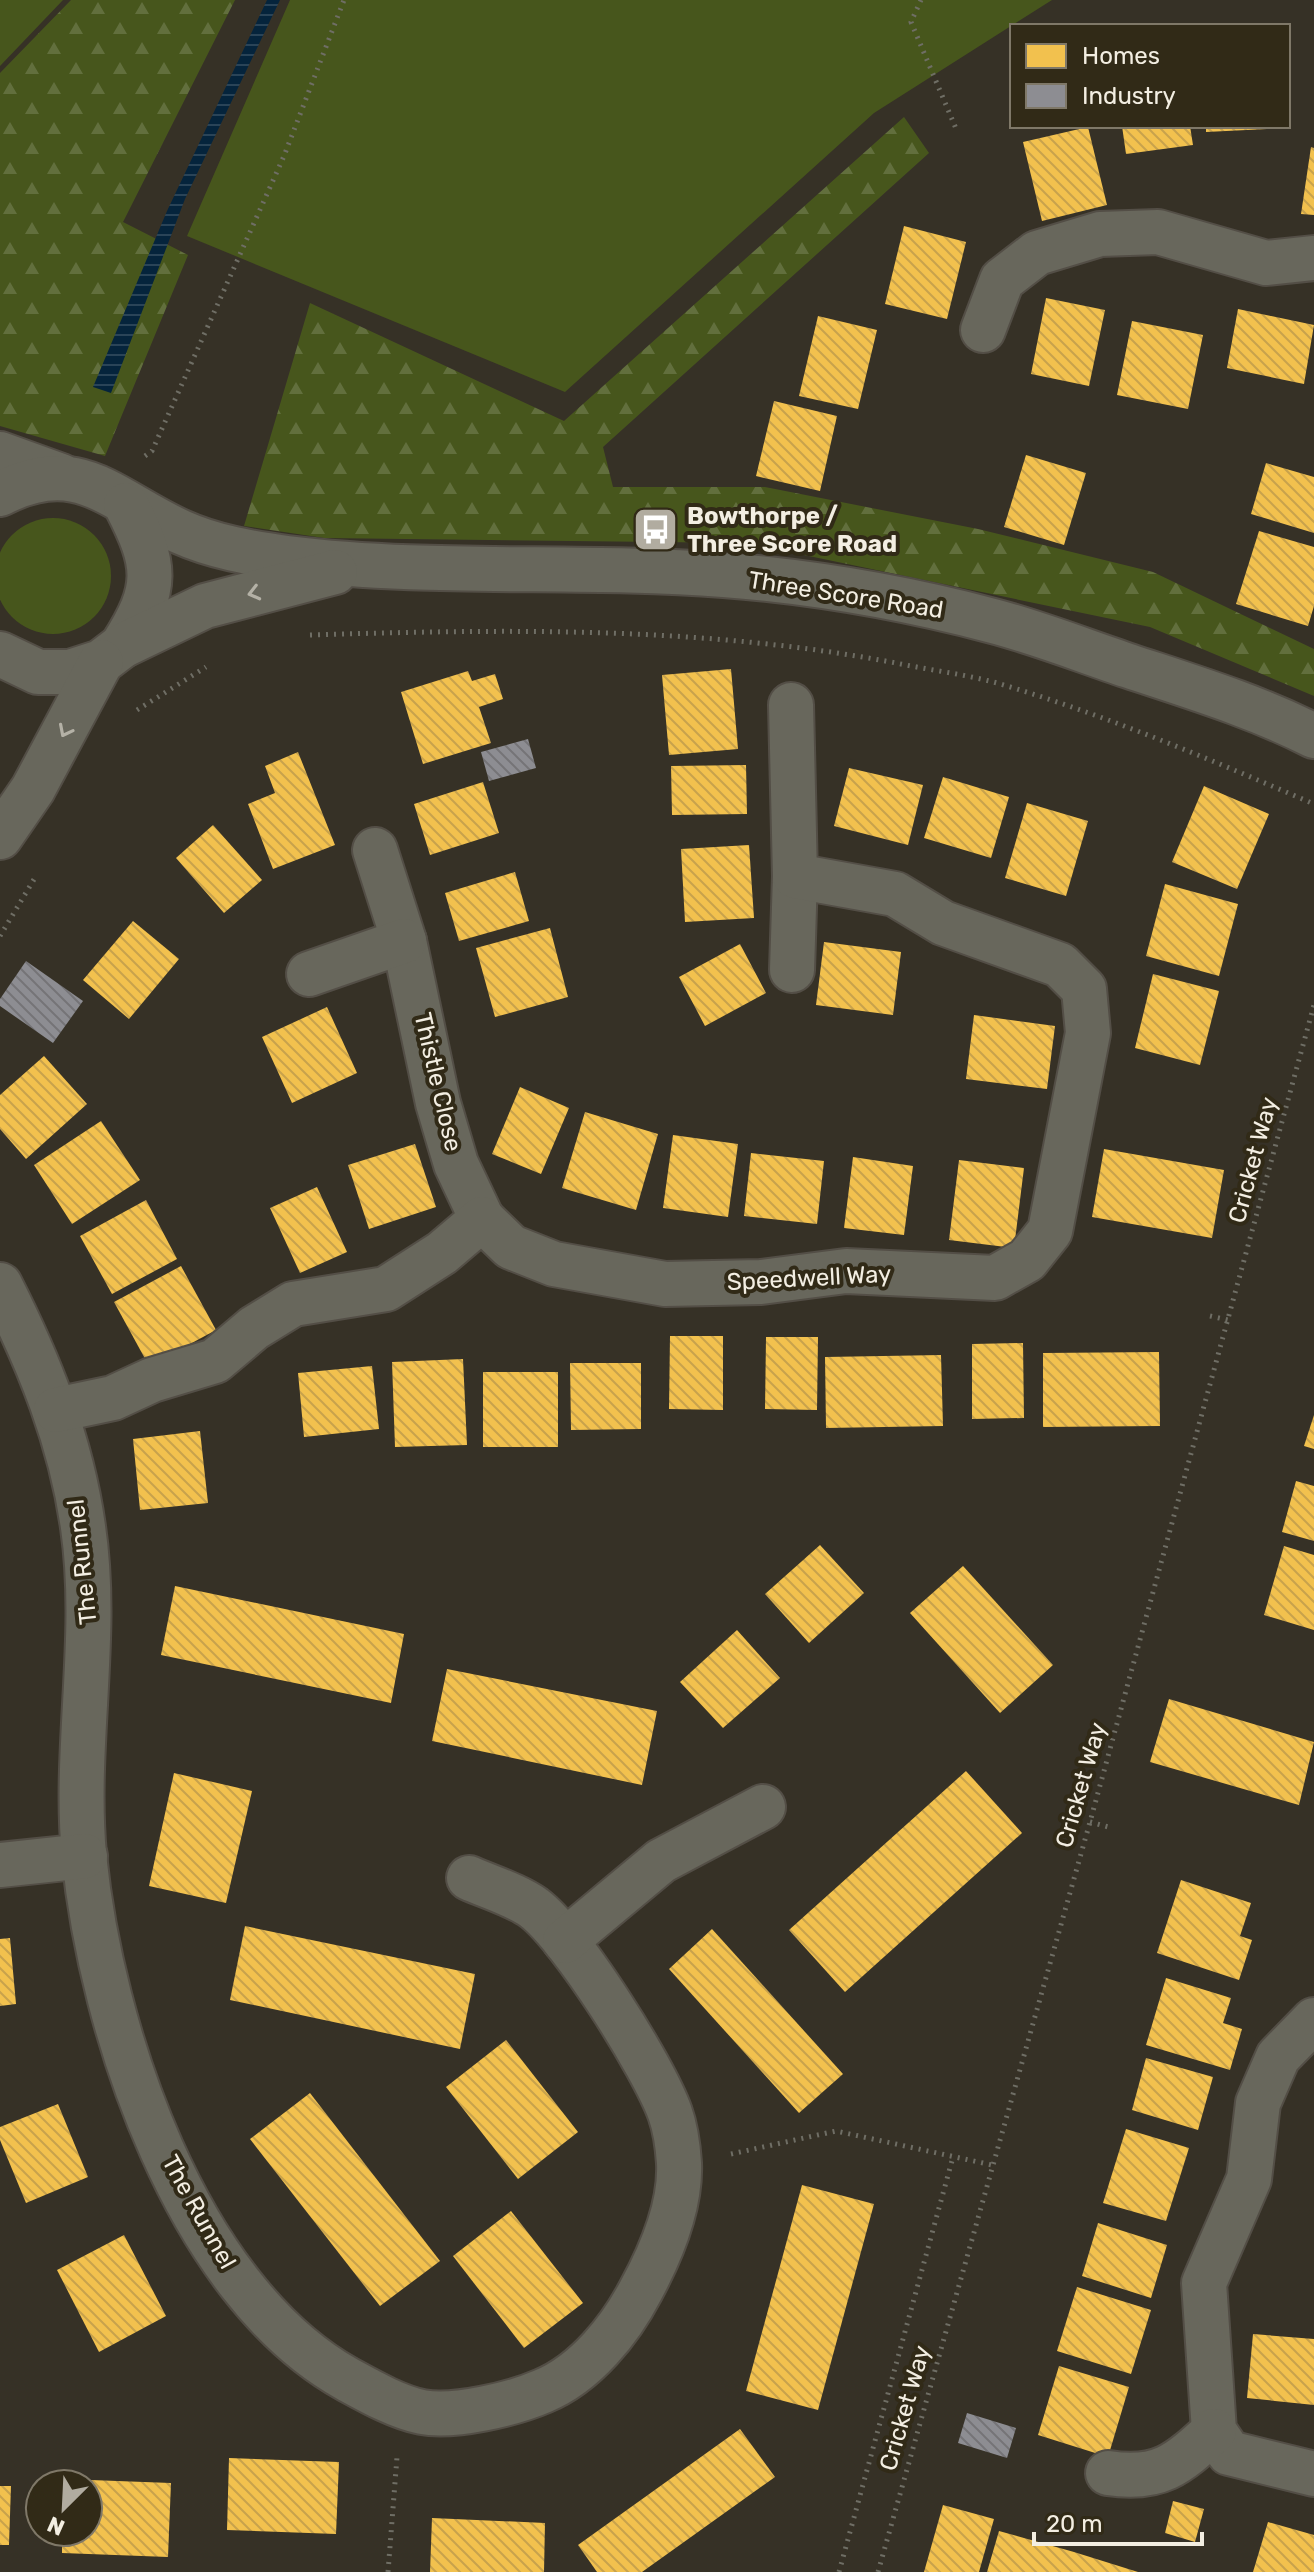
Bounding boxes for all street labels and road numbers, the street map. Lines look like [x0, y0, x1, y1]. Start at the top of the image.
street label: Three Score Road [747, 566, 945, 624]
street label: Thistle Close [408, 1010, 468, 1154]
street label: Cricket Way [1223, 1094, 1283, 1226]
street label: Speedwell Way [726, 1260, 892, 1296]
street label: The Runnel [61, 1498, 103, 1626]
street label: Cricket Way [1050, 1719, 1112, 1851]
street label: The Runnel [156, 2150, 242, 2274]
street label: Cricket Way [874, 2342, 936, 2474]

